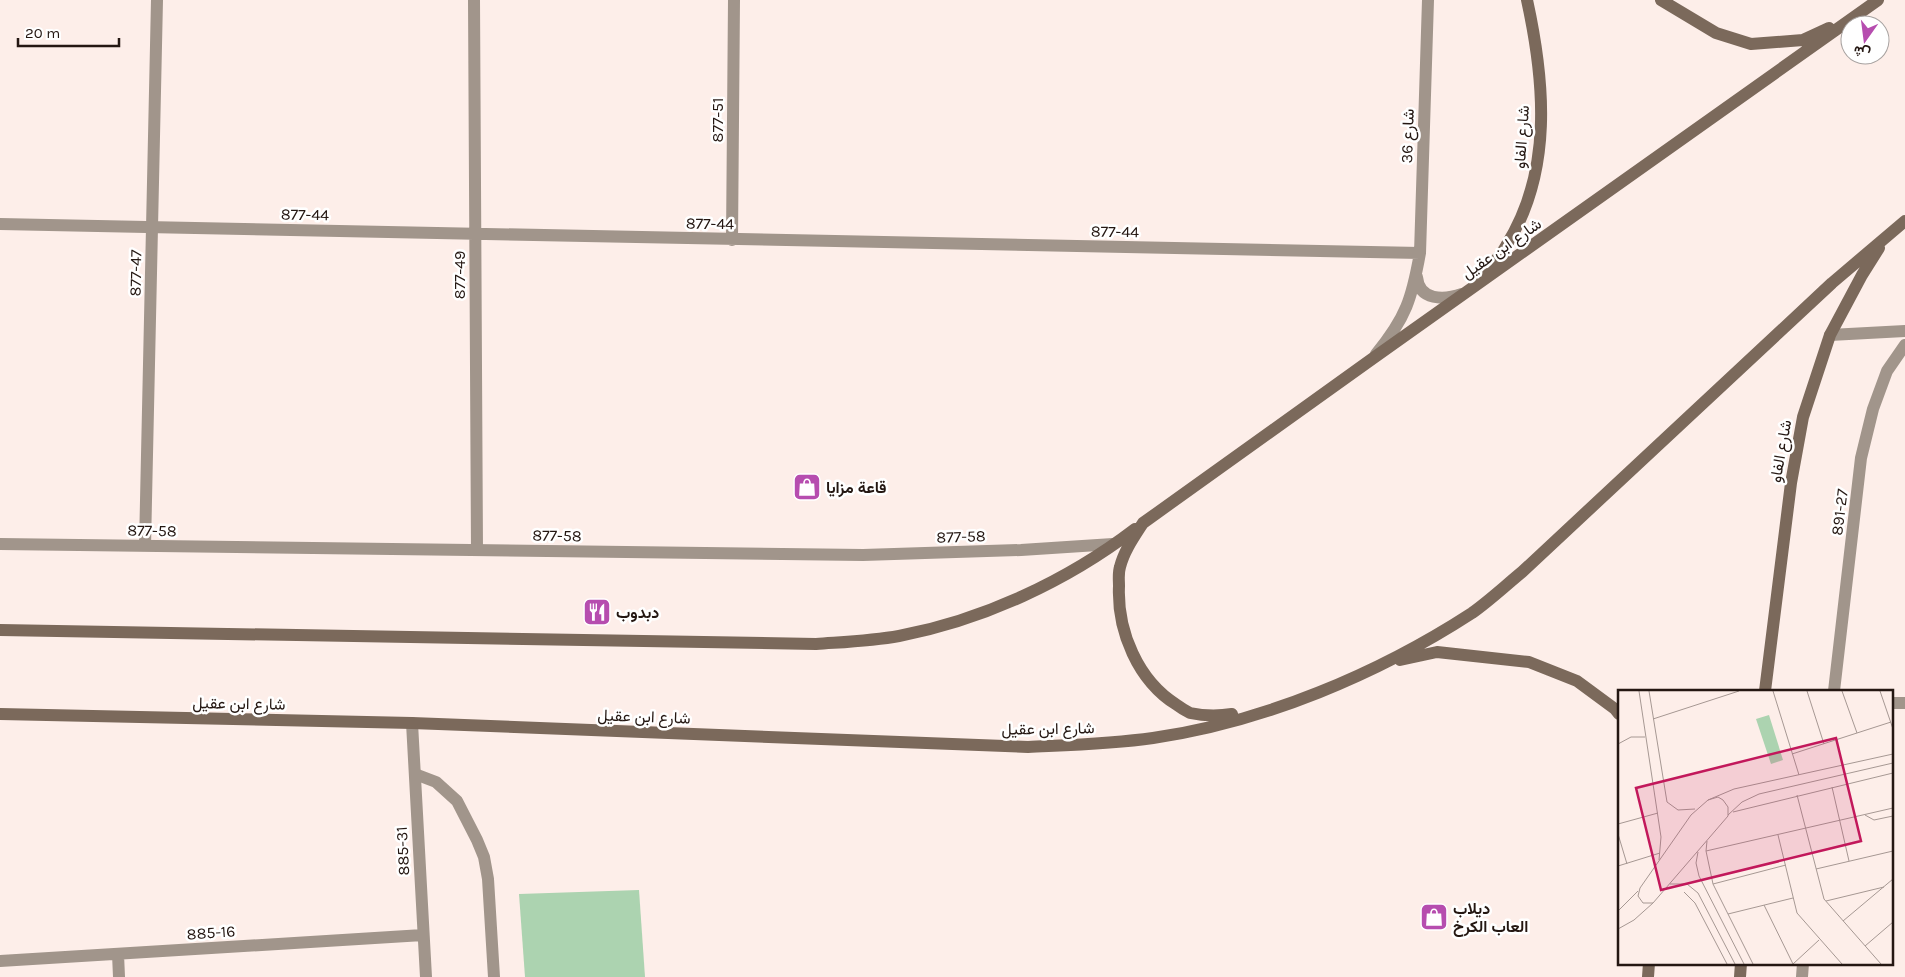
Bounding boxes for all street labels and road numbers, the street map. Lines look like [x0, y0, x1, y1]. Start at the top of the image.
street label: 877-51 [708, 98, 727, 142]
street label: شارع الفاو [1510, 105, 1535, 170]
street label: شارع 36 [1397, 108, 1420, 164]
street label: 877-44 [281, 205, 329, 224]
street label: 877-44 [686, 214, 734, 233]
street label: شارع ابن عقيل [1458, 214, 1546, 285]
street label: 877-44 [1091, 222, 1139, 241]
street label: 877-47 [126, 249, 145, 297]
street label: 877-49 [450, 251, 469, 299]
street label: شارع الفاو [1766, 418, 1797, 484]
street label: 891-27 [1827, 487, 1852, 536]
street label: 877-58 [127, 521, 177, 540]
street label: 877-58 [532, 526, 582, 545]
street label: 877-58 [936, 526, 986, 547]
street label: شارع ابن عقيل [192, 693, 286, 716]
street label: شارع ابن عقيل [597, 705, 691, 730]
street label: شارع ابن عقيل [1001, 718, 1095, 741]
street label: 885-31 [392, 826, 413, 876]
street label: 885-16 [186, 921, 236, 944]

